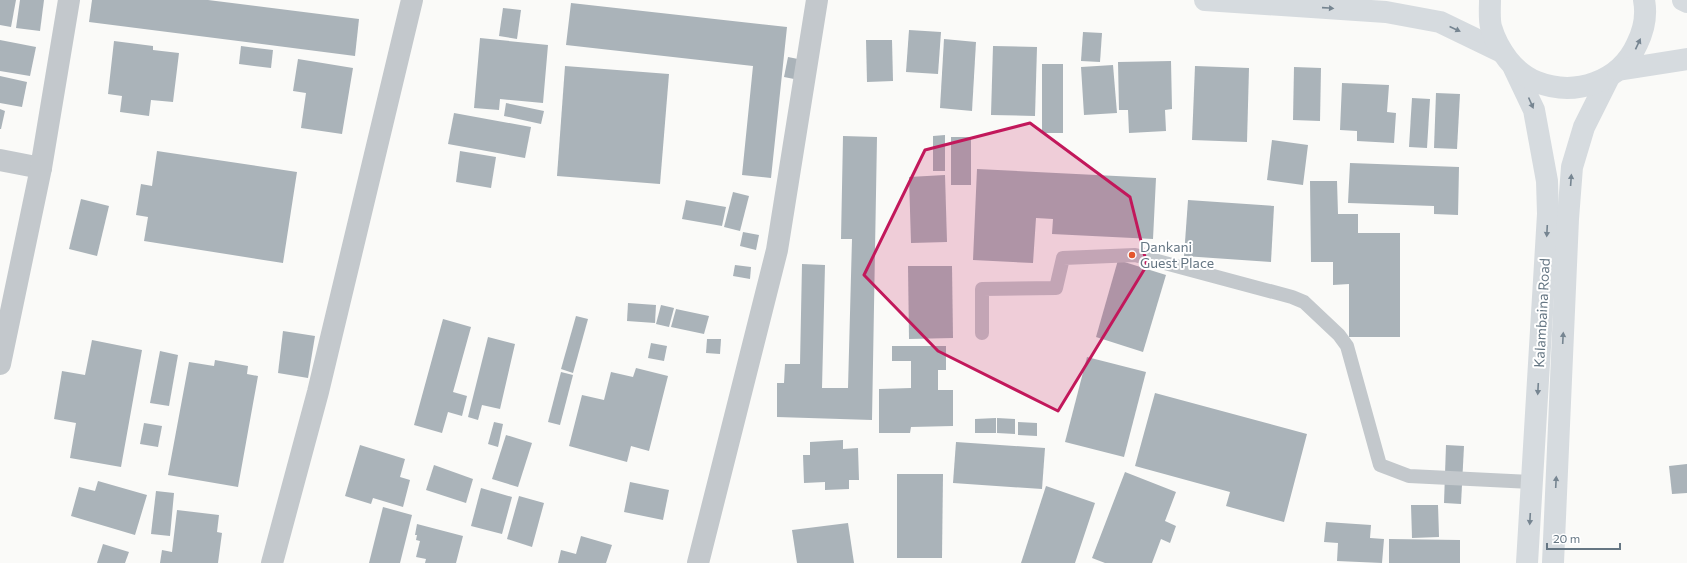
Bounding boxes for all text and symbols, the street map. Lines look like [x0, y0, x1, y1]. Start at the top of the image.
one-way arrow [1322, 5, 1334, 12]
one-way arrow [1450, 26, 1461, 32]
one-way arrow [1635, 38, 1641, 49]
one-way arrow [1528, 98, 1534, 110]
one-way arrow [1567, 174, 1574, 186]
one-way arrow [1544, 225, 1550, 238]
place label: Dankani Guest Place [1140, 238, 1214, 271]
marker: Dankani Guest Place [1127, 250, 1137, 260]
street label: Kalambaina Road [1530, 258, 1553, 368]
one-way arrow [1559, 332, 1566, 344]
one-way arrow [1534, 383, 1541, 395]
one-way arrow [1553, 476, 1560, 488]
one-way arrow [1527, 513, 1534, 525]
scale bar [1547, 525, 1620, 551]
text: 20 m [1553, 531, 1580, 545]

